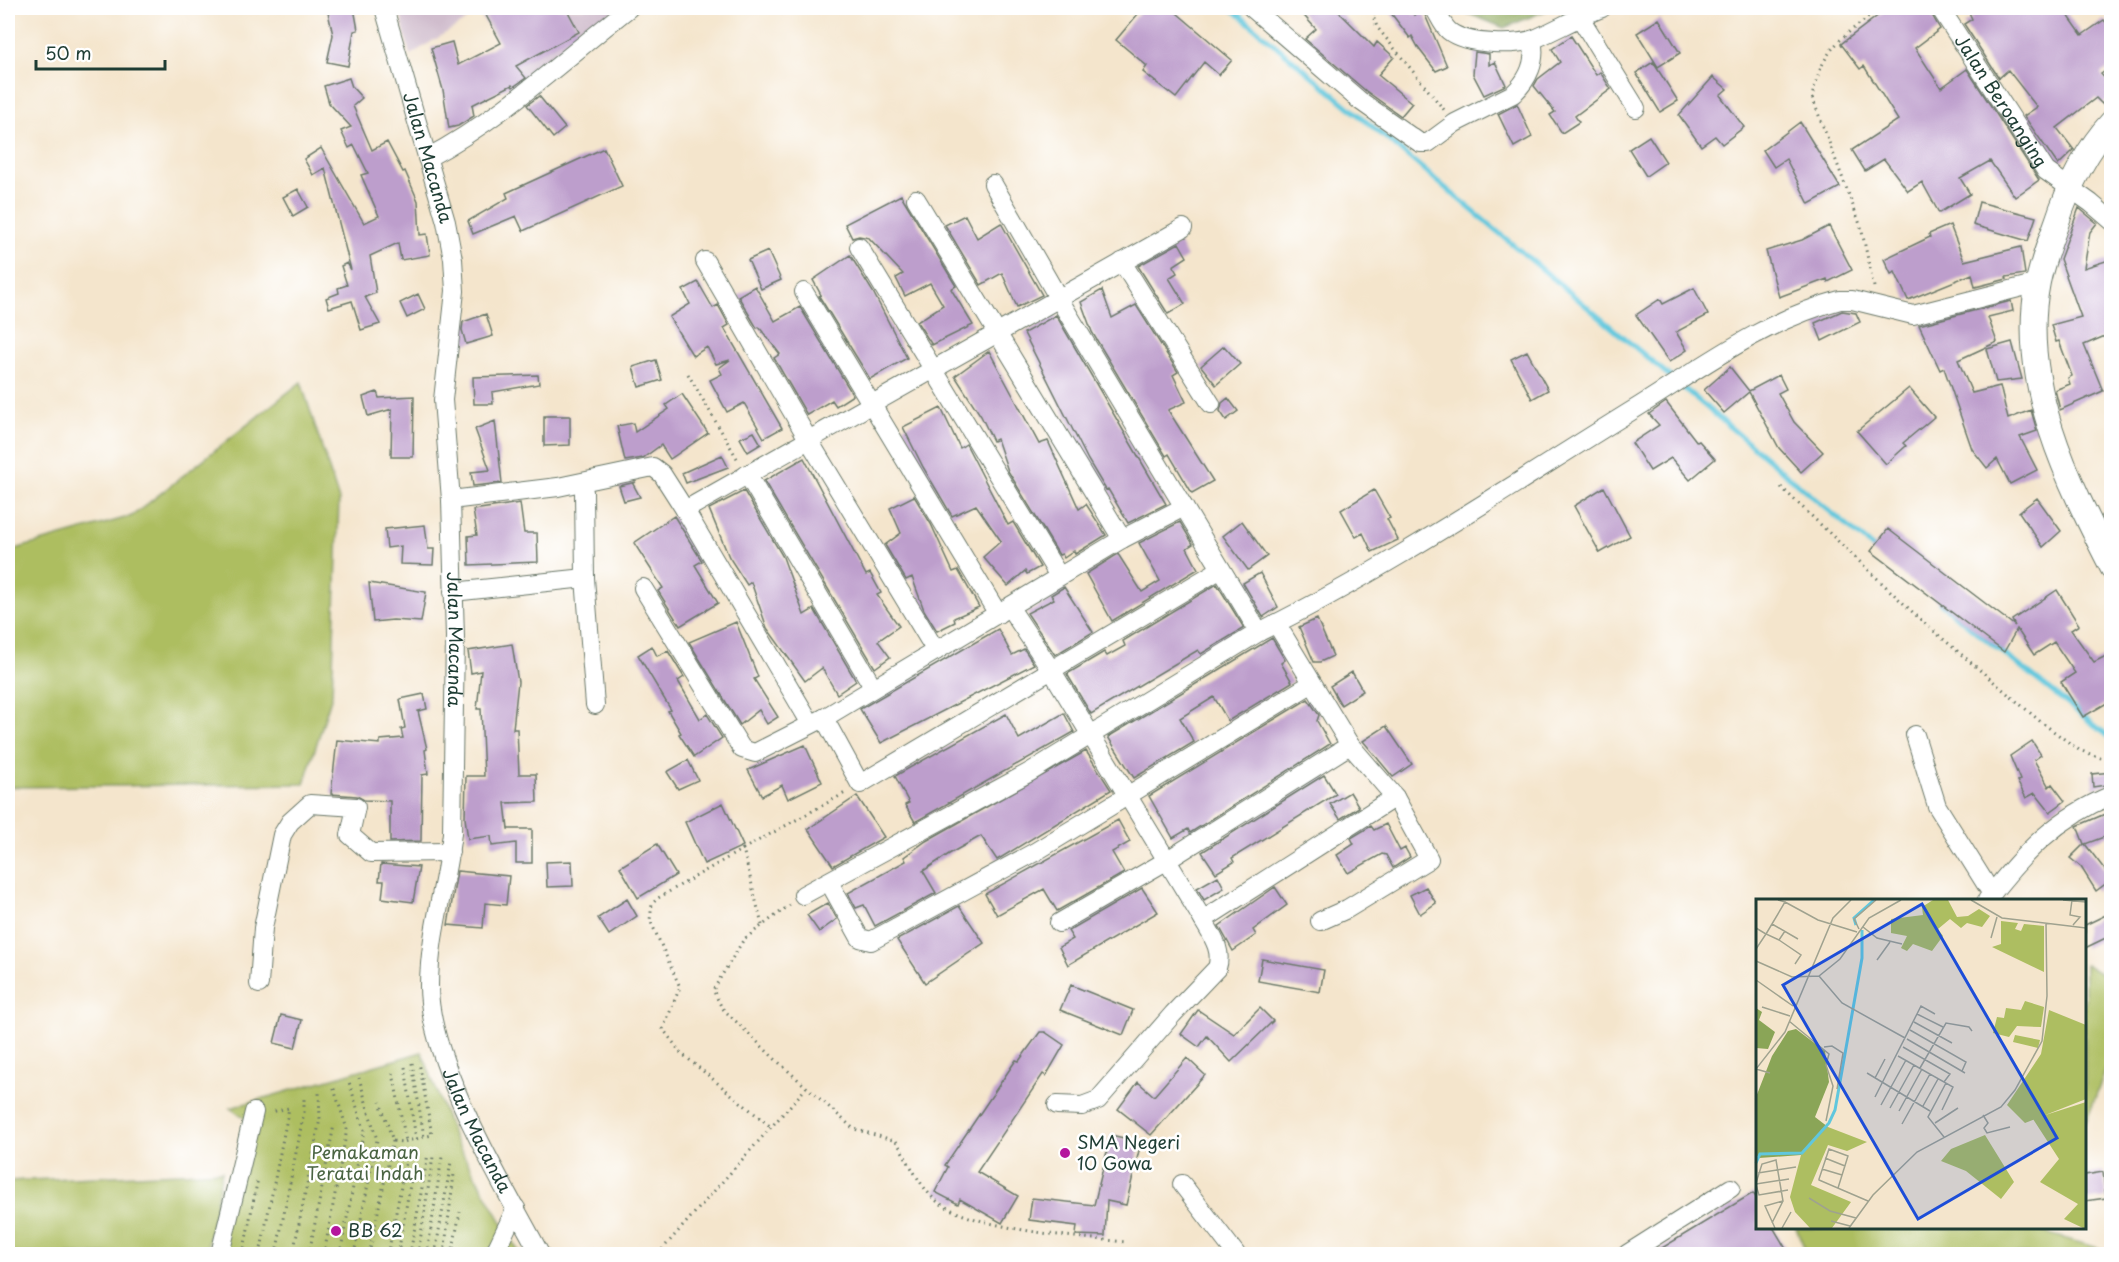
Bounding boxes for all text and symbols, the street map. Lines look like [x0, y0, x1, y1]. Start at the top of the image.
street label: Jalan Beroanging [1949, 29, 2055, 172]
scale bar [36, 33, 165, 71]
text: 50 m [45, 39, 92, 66]
street label: Jalan Macanda [397, 89, 461, 227]
street label: Jalan Macanda [441, 571, 470, 708]
inset map [1756, 899, 2086, 1229]
street label: Jalan Macanda [436, 1064, 519, 1198]
place label: SMA Negeri 10 Gowa [1077, 1128, 1180, 1176]
park label: Pemakaman Teratai Indah [307, 1138, 423, 1186]
marker: SMA Negeri 10 Gowa [1058, 1146, 1072, 1160]
place label: BB 62 [348, 1216, 403, 1243]
marker: BB 62 [329, 1224, 343, 1238]

